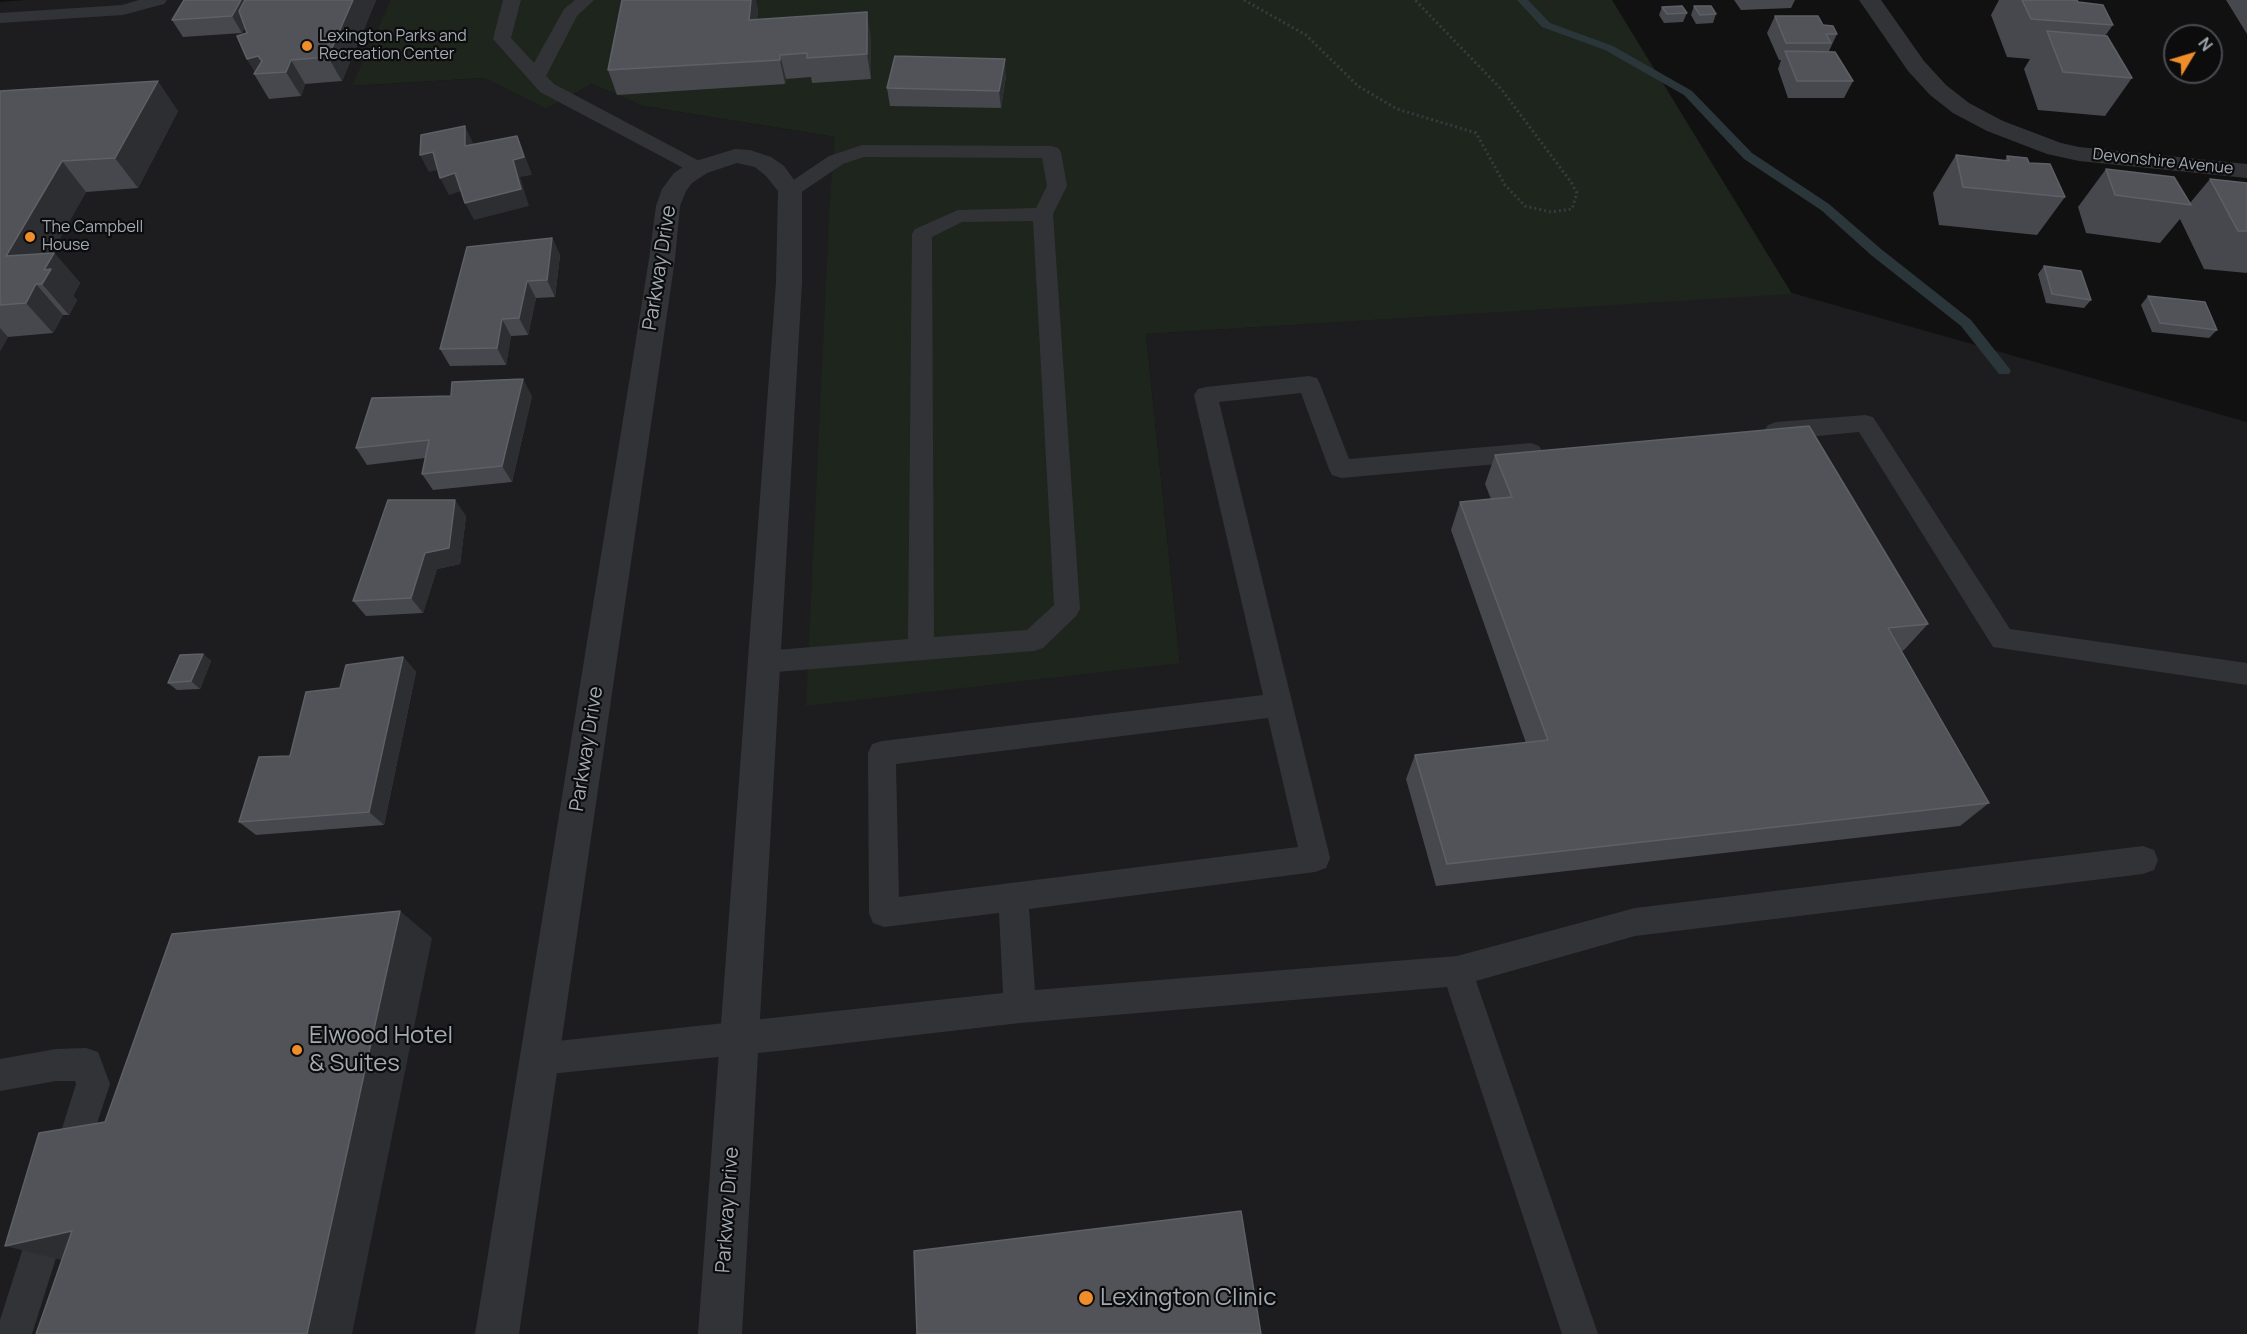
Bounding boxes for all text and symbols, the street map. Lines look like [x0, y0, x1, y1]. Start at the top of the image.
north arrow [2163, 24, 2223, 84]
place label: Lexington Parks and Recreation Center [319, 27, 467, 65]
text: N [2193, 33, 2218, 55]
marker: Lexington Parks and Recreation Center [300, 39, 314, 53]
street label: Devonshire Avenue [2092, 145, 2234, 179]
street label: Parkway Drive [638, 204, 682, 332]
place label: The Campbell House [42, 218, 143, 256]
marker: The Campbell House [23, 230, 37, 244]
street label: Parkway Drive [565, 685, 609, 813]
place label: Elwood Hotel & Suites [309, 1022, 453, 1078]
marker: Elwood Hotel & Suites [290, 1043, 304, 1057]
street label: Parkway Drive [712, 1146, 744, 1274]
place label: Lexington Clinic [1100, 1284, 1276, 1312]
marker: Lexington Clinic [1077, 1289, 1095, 1307]

